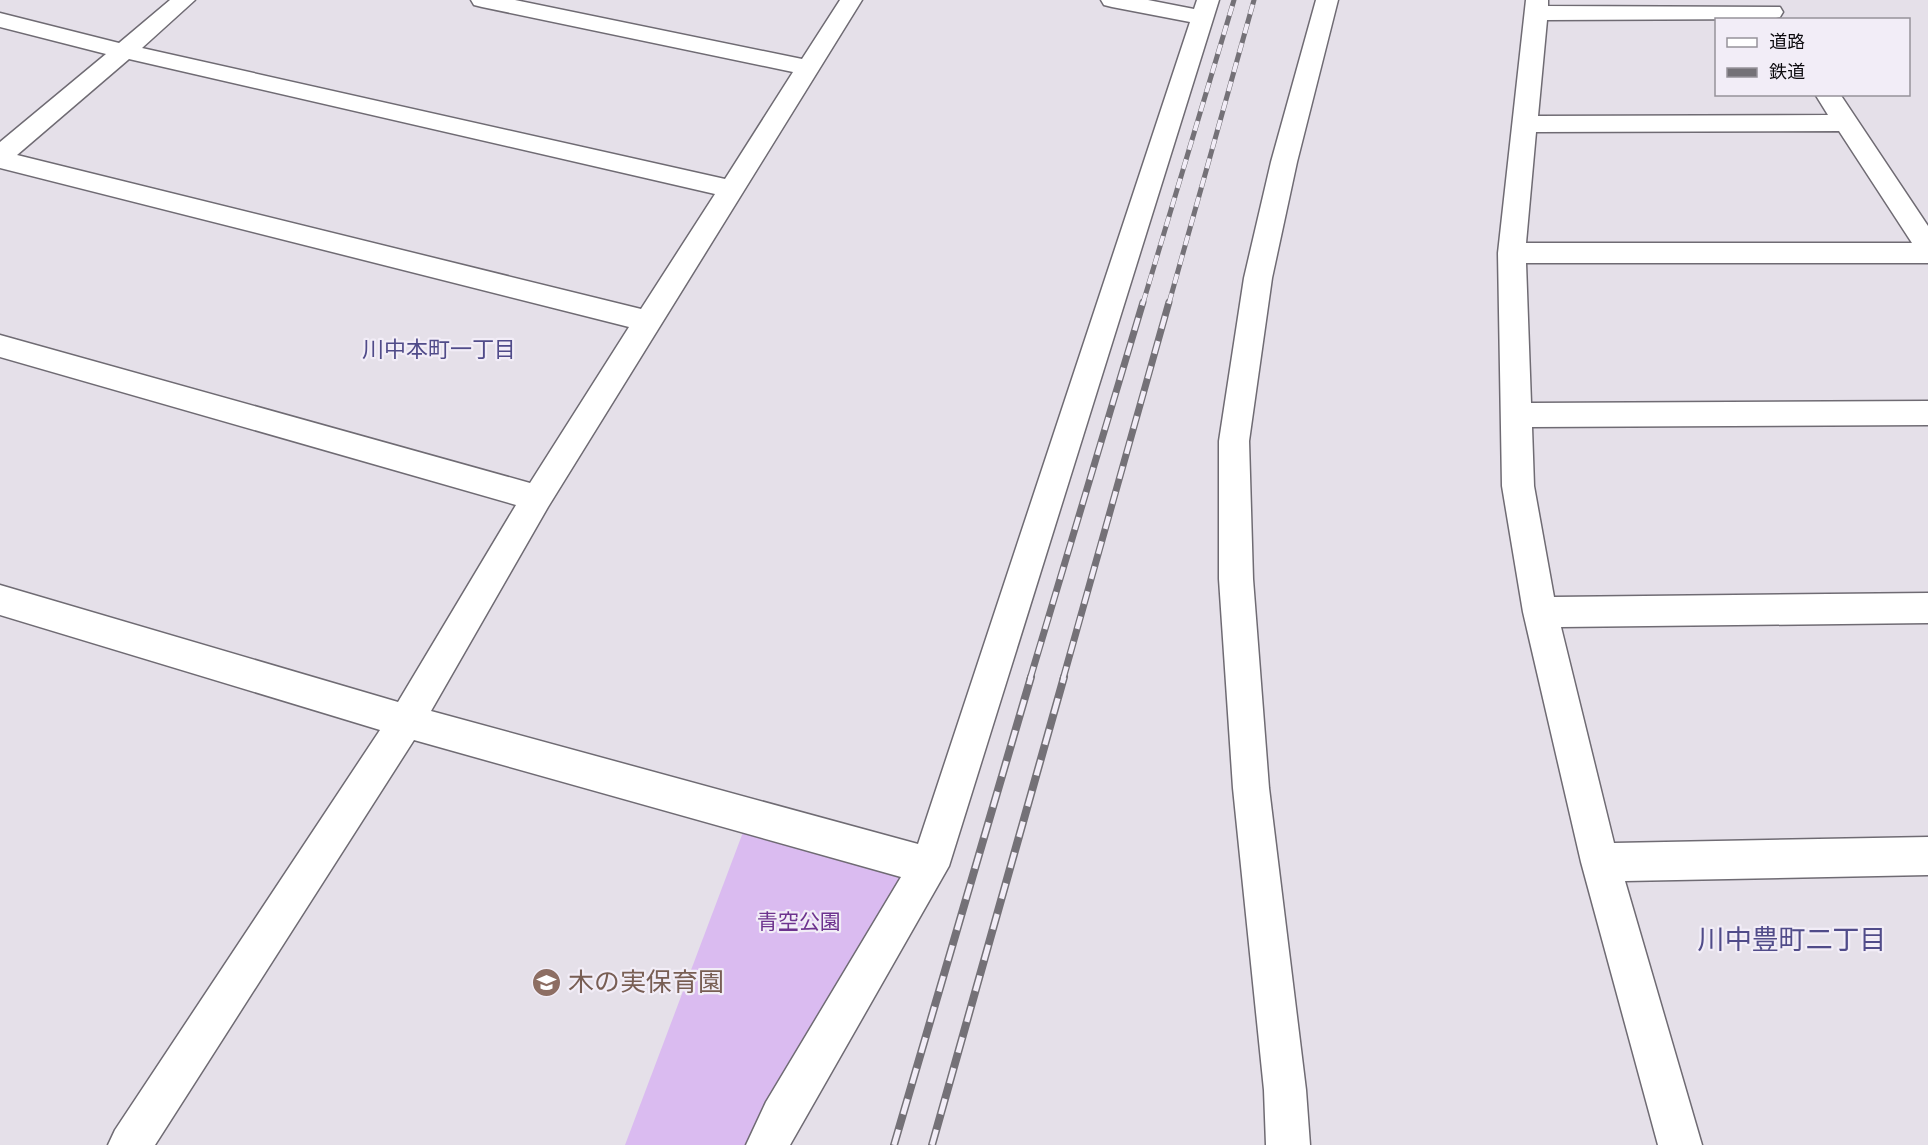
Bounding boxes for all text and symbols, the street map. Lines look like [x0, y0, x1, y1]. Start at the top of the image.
legend [1715, 18, 1910, 96]
text: 道路 [1769, 30, 1805, 52]
text: 鉄道 [1769, 60, 1805, 82]
district label: 川中本町一丁目 [362, 335, 516, 361]
park label: 青空公園 [757, 908, 841, 933]
district label: 川中豊町二丁目 [1698, 922, 1887, 954]
place label: 木の実保育園 [568, 965, 724, 996]
school or university icon: 木の実保育園 [531, 966, 563, 998]

